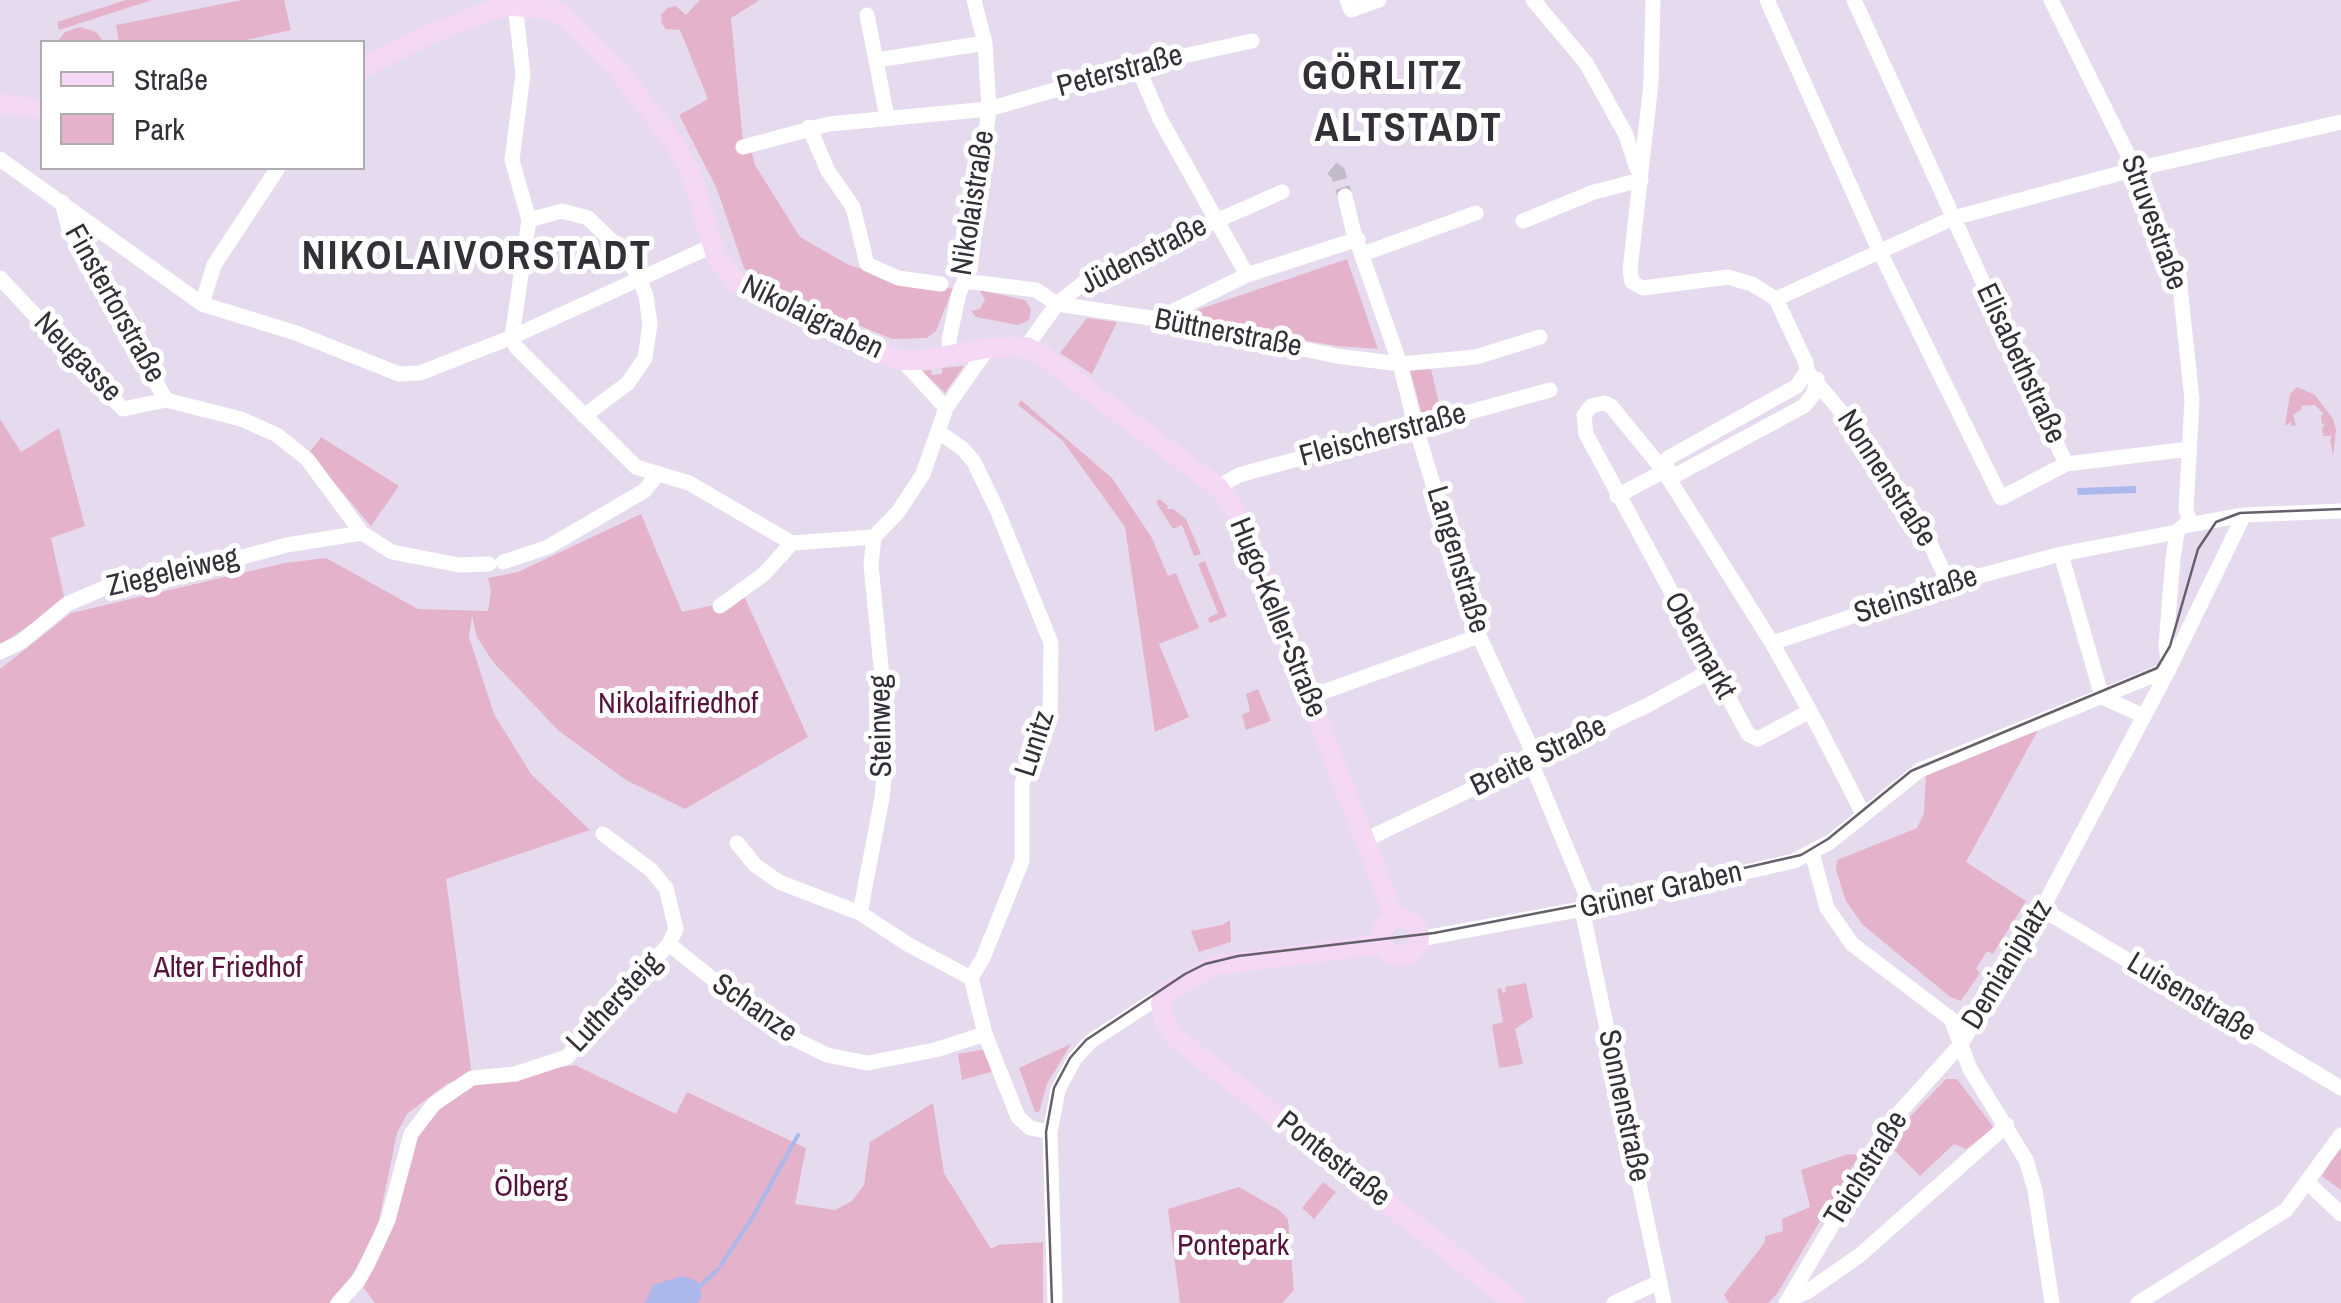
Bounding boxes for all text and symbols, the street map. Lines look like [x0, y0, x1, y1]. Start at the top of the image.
street label: Peterstraße [1053, 38, 1187, 106]
legend [40, 40, 365, 170]
district label: GÖRLITZ [1302, 54, 1464, 102]
text: Straße [134, 59, 208, 99]
district label: ALTSTADT [1315, 106, 1503, 154]
text: Park [134, 109, 185, 149]
street label: Nikolaistraße [945, 128, 1003, 278]
street label: Struvestraße [2112, 151, 2194, 295]
street label: Jüdenstraße [1075, 209, 1213, 303]
street label: Finstertorstraße [56, 219, 172, 389]
district label: NIKOLAIVORSTADT [302, 234, 652, 282]
street label: Nikolaigraben [735, 268, 889, 368]
street label: Elisabethstraße [1967, 278, 2073, 450]
street label: Büttnerstraße [1151, 302, 1305, 366]
street label: Neugasse [26, 306, 128, 410]
street label: Fleischerstraße [1296, 396, 1470, 476]
street label: Nonnenstraße [1828, 404, 1944, 554]
street label: Langenstraße [1418, 482, 1496, 638]
street label: Hugo-Keller-Straße [1221, 513, 1333, 723]
street label: Ziegeleiweg [104, 540, 242, 606]
street label: Steinstraße [1850, 559, 1982, 633]
street label: Obermarkt [1655, 586, 1743, 706]
street label: Steinweg [863, 674, 901, 778]
park label: Nikolaifriedhof [598, 687, 758, 723]
street label: Lunitz [1009, 707, 1063, 781]
street label: Breite Straße [1465, 709, 1613, 805]
street label: Grüner Graben [1576, 855, 1746, 927]
street label: Demianiplatz [1955, 894, 2061, 1036]
street label: Luthersteig [560, 946, 670, 1060]
street label: Luisenstraße [2120, 946, 2262, 1050]
park label: Alter Friedhof [153, 951, 303, 987]
street label: Schanze [704, 967, 804, 1051]
street label: Sonnenstraße [1589, 1027, 1657, 1185]
street label: Pontestraße [1269, 1105, 1397, 1215]
street label: Teichstraße [1818, 1105, 1916, 1233]
park label: Ölberg [494, 1170, 568, 1206]
park label: Pontepark [1177, 1229, 1289, 1265]

